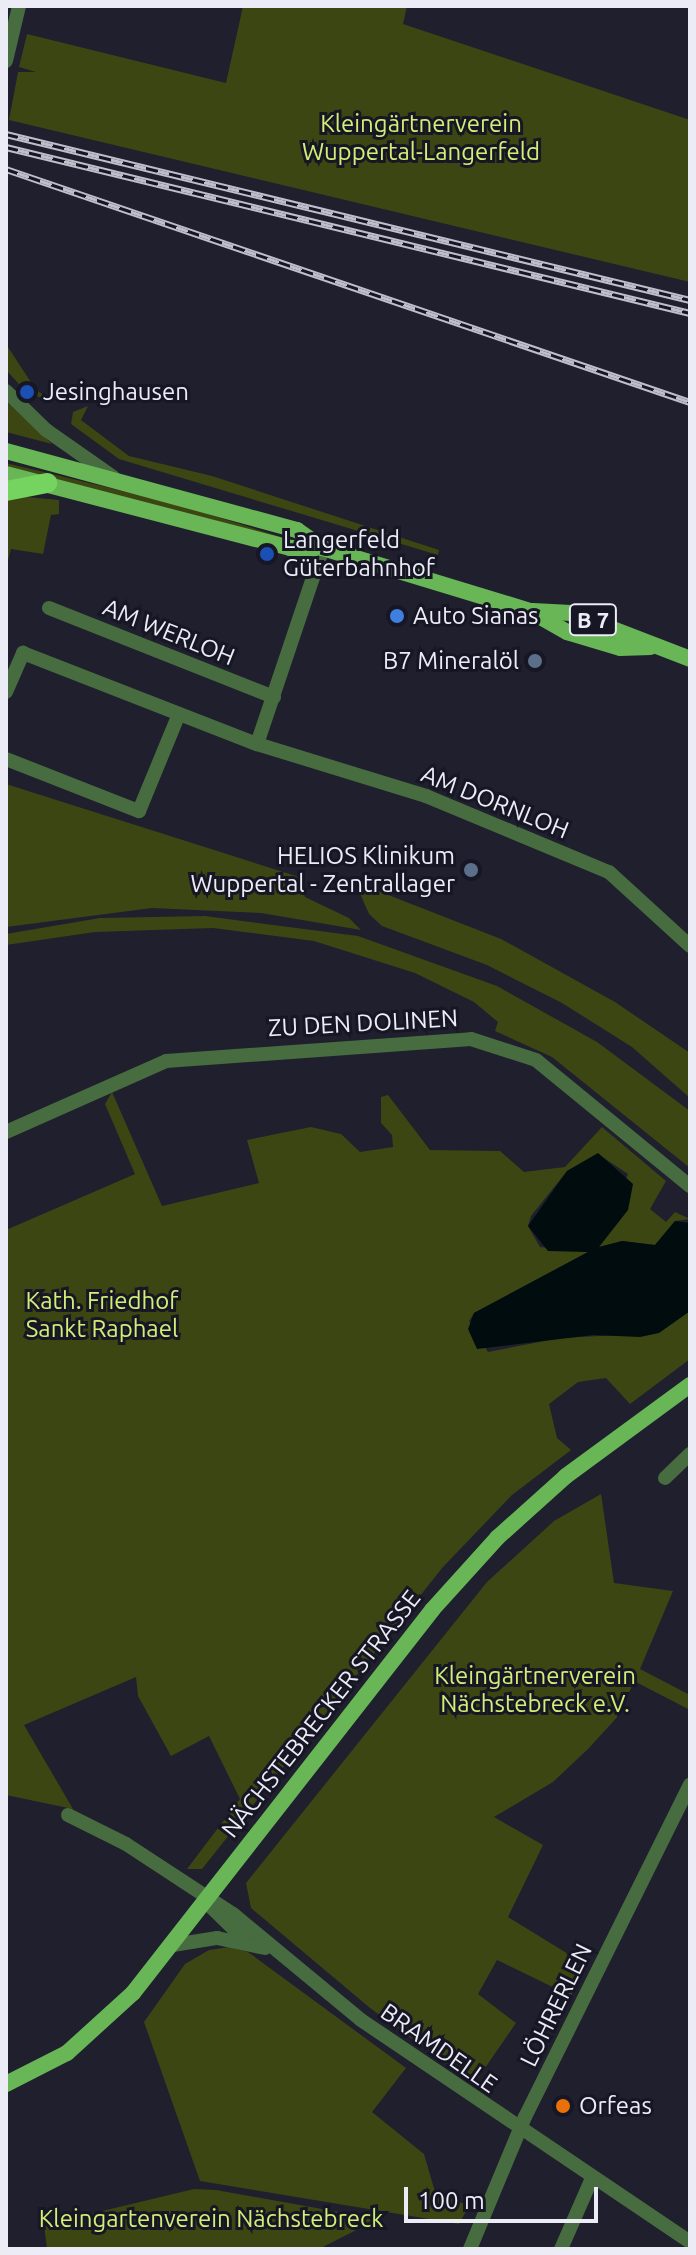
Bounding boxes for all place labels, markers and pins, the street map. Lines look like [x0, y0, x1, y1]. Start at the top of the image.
place label: Jesinghausen [43, 378, 189, 406]
marker: Jesinghausen [18, 383, 36, 401]
place label: Langerfeld Güterbahnhof [283, 526, 435, 582]
marker: Langerfeld Güterbahnhof [258, 545, 276, 563]
place label: Auto Sianas [413, 602, 538, 630]
marker: Auto Sianas [388, 607, 406, 625]
place label: B7 Mineralöl [383, 647, 519, 675]
marker: B7 Mineralöl [526, 652, 544, 670]
place label: HELIOS Klinikum Wuppertal - Zentrallager [191, 842, 455, 898]
marker: HELIOS Klinikum Wuppertal - Zentrallager [462, 861, 480, 879]
place label: Orfeas [579, 2092, 652, 2120]
marker: Orfeas [554, 2097, 572, 2115]

